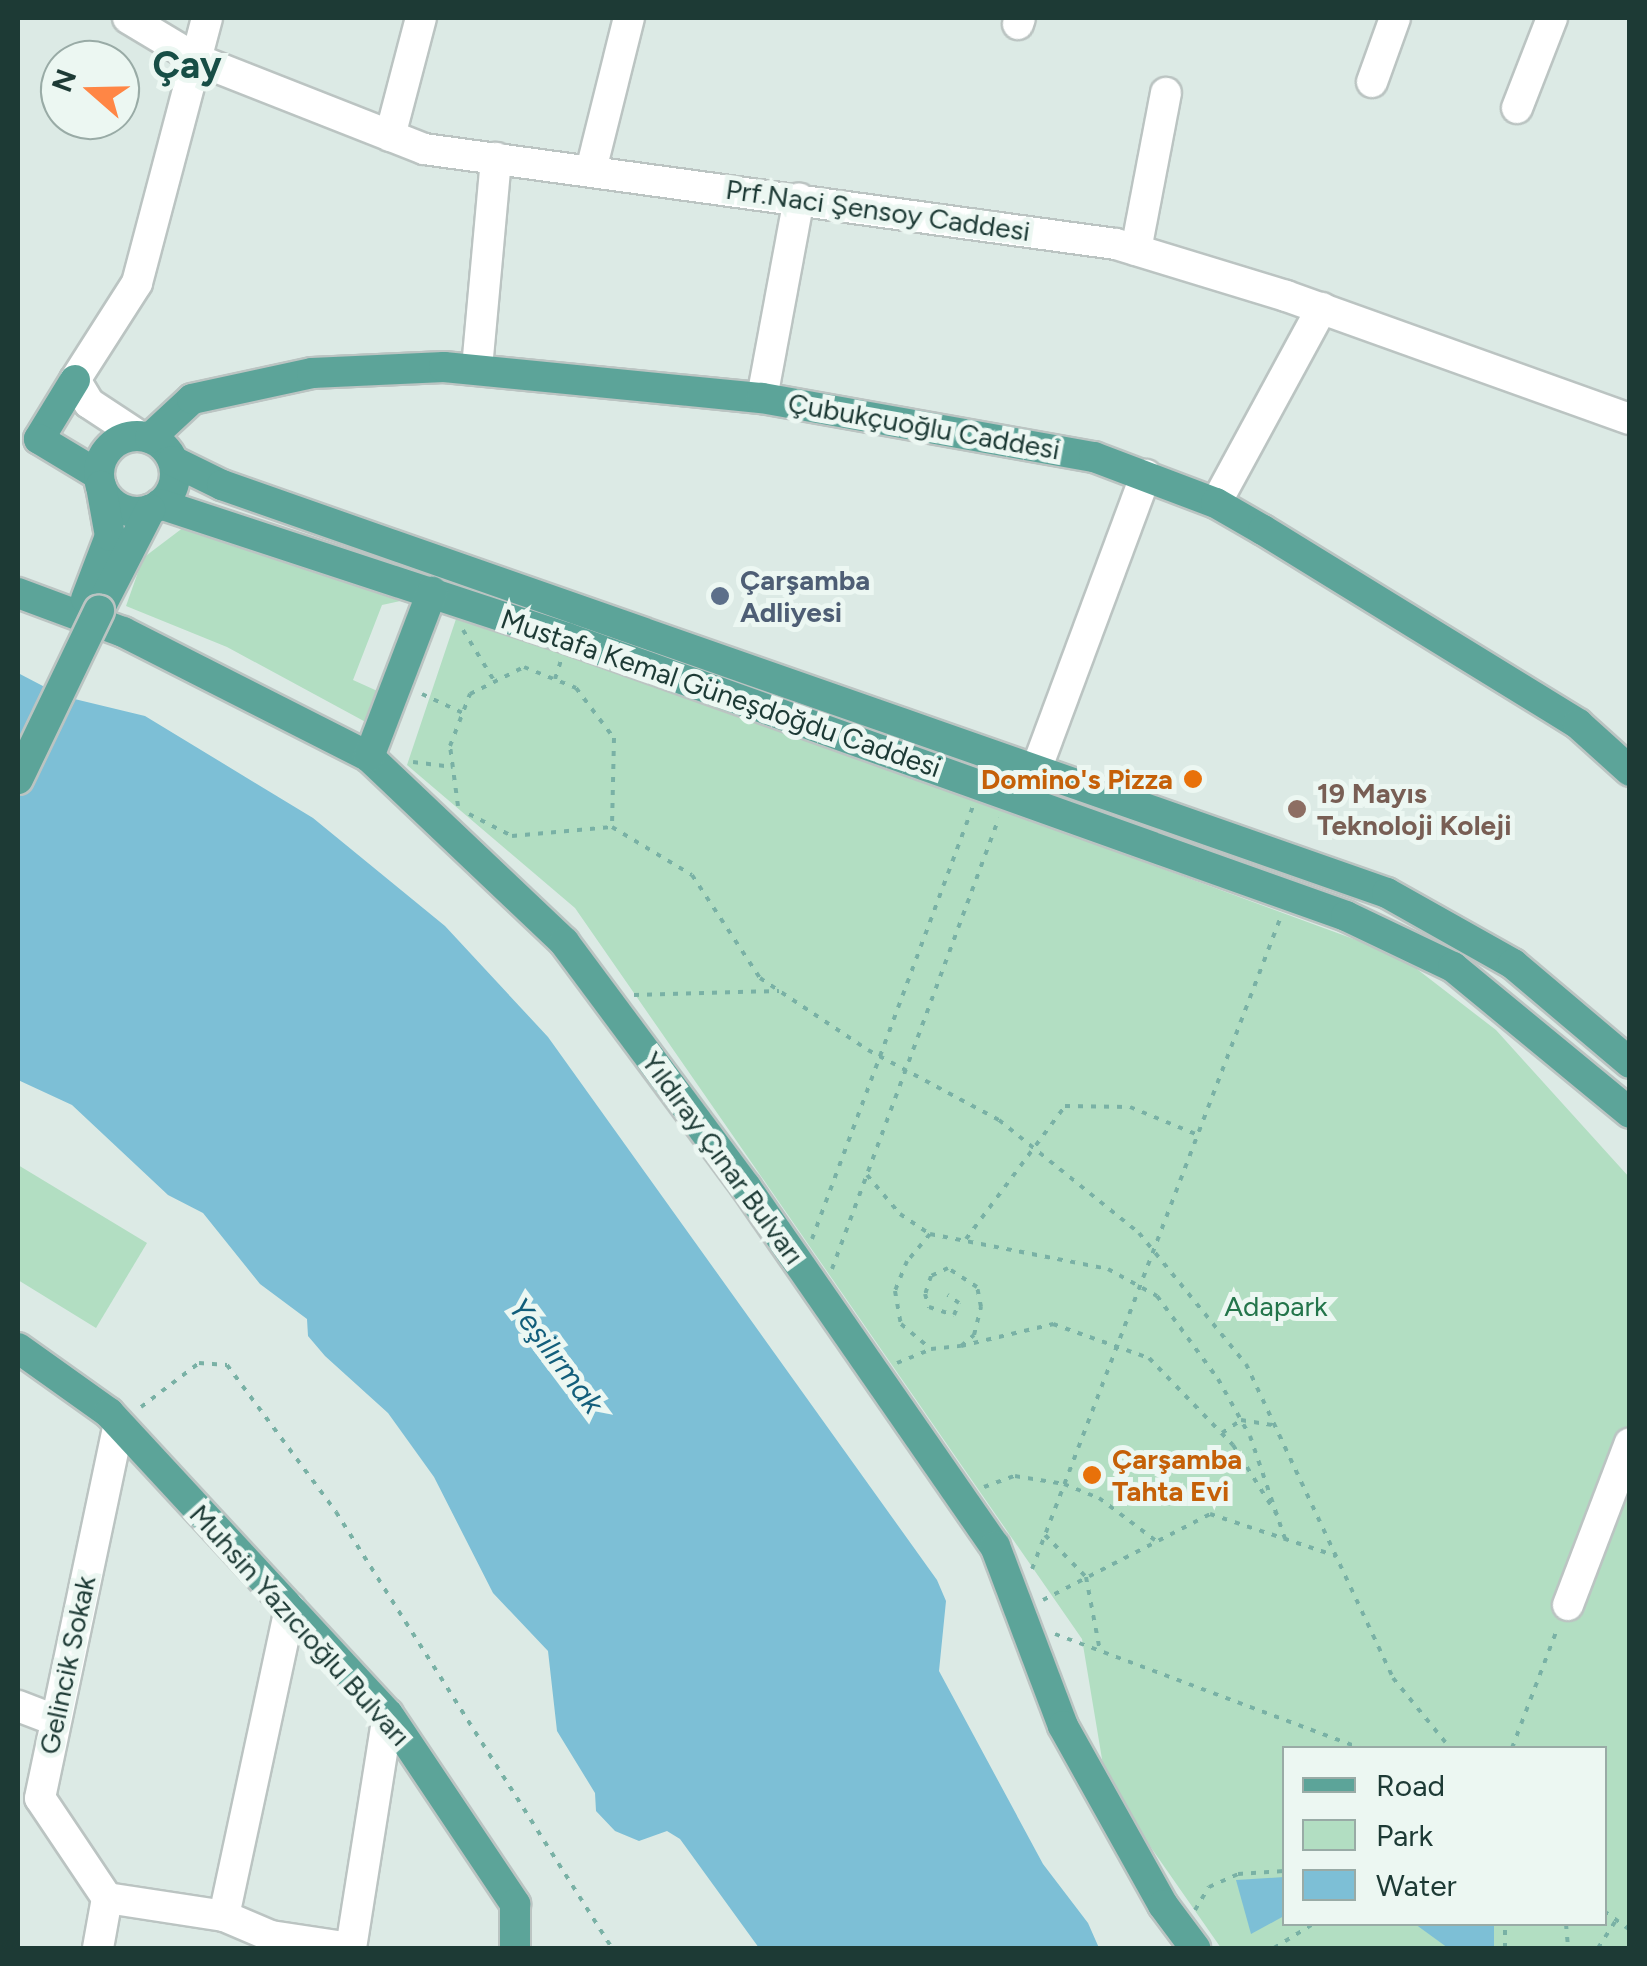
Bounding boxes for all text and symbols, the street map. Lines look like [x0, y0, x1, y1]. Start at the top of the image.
north arrow [40, 40, 140, 140]
district label: Çay [152, 43, 222, 89]
text: N [44, 64, 83, 96]
street label: Prf.Naci Şensoy Caddesi [724, 172, 1032, 248]
street label: Çubukçuoğlu Caddesi [785, 386, 1063, 466]
place label: Çarşamba Adliyesi [740, 563, 870, 629]
marker: Çarşamba Adliyesi [709, 585, 731, 607]
street label: Mustafa Kemal Güneşdoğdu Caddesi [497, 602, 945, 784]
place label: Domino's Pizza [981, 762, 1173, 796]
marker: Domino's Pizza [1182, 768, 1204, 790]
place label: 19 Mayıs Teknoloji Koleji [1317, 776, 1512, 842]
marker: 19 Mayıs Teknoloji Koleji [1286, 798, 1308, 820]
street label: Yıldıray Çınar Bulvarı [635, 1045, 811, 1271]
park label: Adapark [1224, 1289, 1328, 1323]
water label: Yeşilırmak [501, 1291, 611, 1421]
place label: Çarşamba Tahta Evi [1112, 1442, 1242, 1508]
marker: Çarşamba Tahta Evi [1081, 1464, 1103, 1486]
street label: Muhsin Yazıcıoğlu Bulvarı [183, 1497, 417, 1753]
street label: Gelincik Sokak [32, 1573, 102, 1757]
legend [1282, 1746, 1607, 1926]
text: Road [1376, 1767, 1445, 1804]
text: Park [1376, 1817, 1433, 1854]
text: Water [1376, 1867, 1457, 1904]

